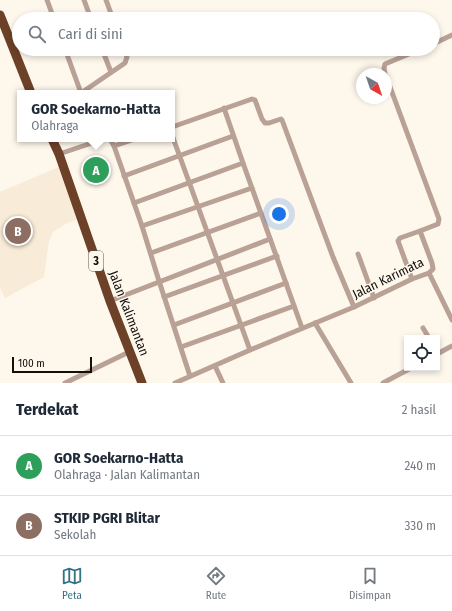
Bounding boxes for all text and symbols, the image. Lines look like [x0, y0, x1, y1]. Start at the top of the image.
search box [12, 12, 440, 56]
icon: search [26, 23, 48, 45]
text: Cari di sini [58, 25, 123, 43]
north arrow [356, 68, 392, 104]
popup [17, 90, 175, 142]
text: GOR Soekarno-Hatta [31, 100, 161, 118]
text: Olahraga [31, 118, 79, 133]
pin: A [83, 155, 109, 185]
your location [269, 204, 289, 224]
pin: B [5, 216, 31, 246]
road number: 3 [89, 251, 103, 271]
street label: Jalan Karimata [350, 254, 426, 302]
street label: Jalan Kalimantan [106, 268, 152, 358]
map controls [404, 335, 440, 371]
button: locate [404, 335, 440, 371]
scale bar [12, 355, 92, 374]
text: 100 m [18, 357, 45, 370]
text: Terdekat [16, 399, 78, 420]
text: 2 hasil [402, 402, 436, 417]
text: GOR Soekarno-Hatta [54, 449, 183, 467]
text: A [25, 458, 33, 473]
text: 240 m [404, 458, 436, 473]
text: Olahraga · Jalan Kalimantan [54, 467, 200, 482]
text: STKIP PGRI Blitar [54, 509, 160, 527]
text: B [25, 518, 33, 533]
text: 330 m [404, 518, 436, 533]
text: Sekolah [54, 527, 96, 542]
tab: Peta [61, 565, 83, 602]
tab: Rute [205, 565, 227, 602]
tab: Disimpan [349, 565, 391, 602]

